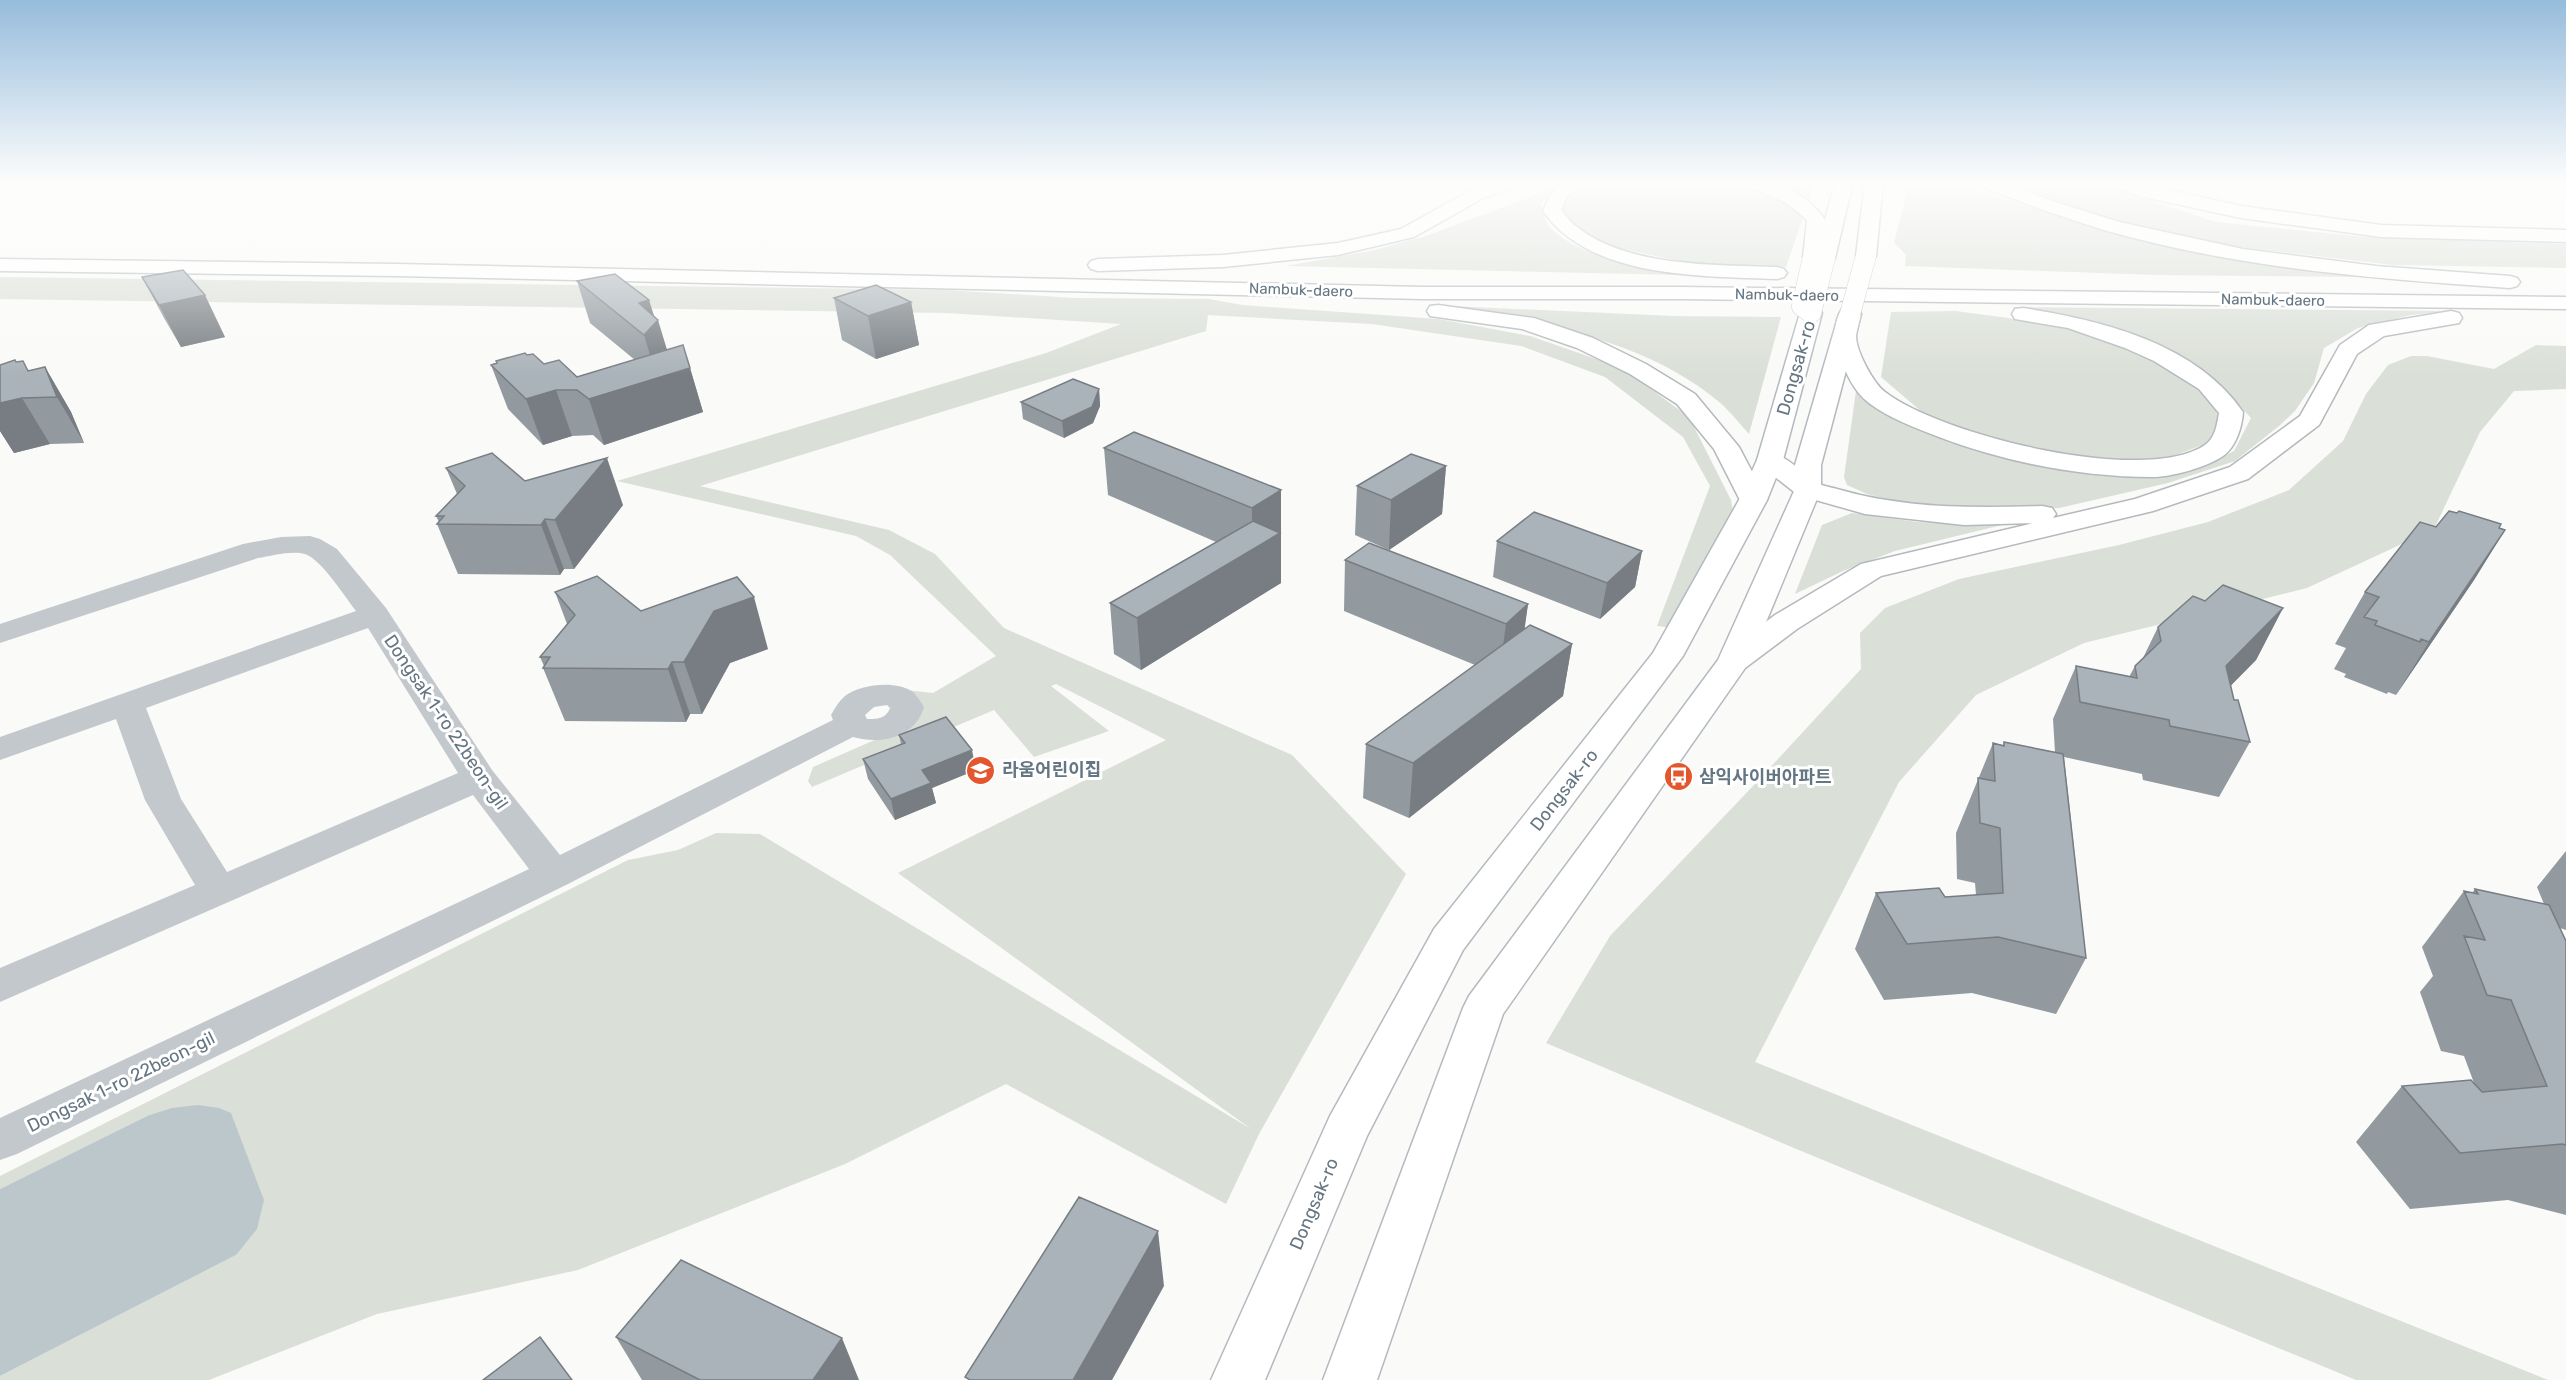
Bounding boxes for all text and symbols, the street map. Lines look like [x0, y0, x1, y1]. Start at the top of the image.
street label: Nambuk-daero [1249, 279, 1353, 301]
street label: Nambuk-daero [1735, 285, 1839, 305]
street label: Nambuk-daero [2221, 290, 2325, 310]
street label: Dongsak-ro [1772, 318, 1820, 418]
street label: Dongsak 1-ro 22beon-gil [379, 630, 513, 814]
street label: Dongsak-ro [1525, 745, 1603, 835]
school or university icon: 라움어린이집 [965, 754, 997, 786]
place label: 라움어린이집 [1002, 759, 1101, 781]
bus stop icon: 삼익사이버아파트 [1662, 761, 1694, 793]
place label: 삼익사이버아파트 [1699, 766, 1831, 788]
street label: Dongsak 1-ro 22beon-gil [24, 1027, 218, 1137]
street label: Dongsak-ro [1285, 1155, 1343, 1253]

